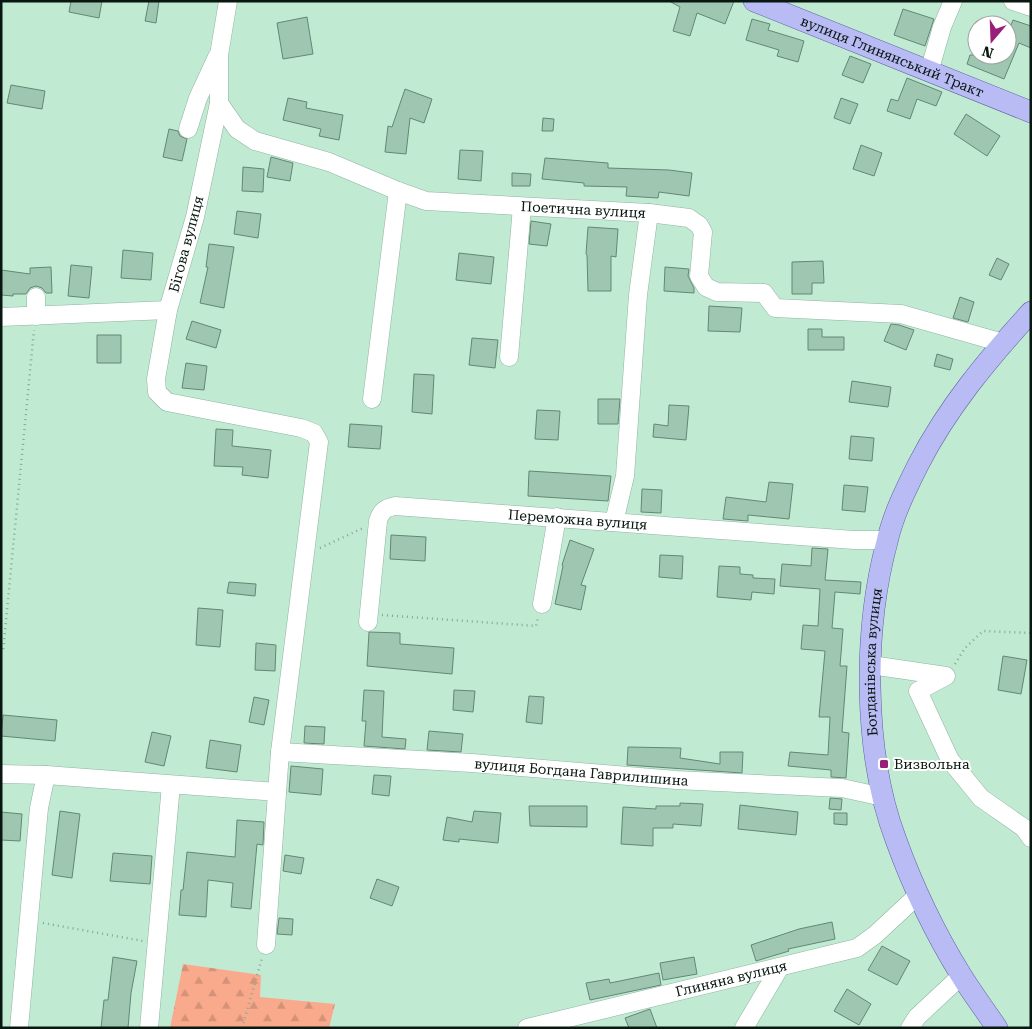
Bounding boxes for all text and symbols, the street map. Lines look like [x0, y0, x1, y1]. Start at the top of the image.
street label: вулиця Глинянський Тракт [799, 13, 986, 100]
north arrow [967, 15, 1017, 65]
text: N [980, 43, 995, 62]
street label: Бігова вулиця [165, 194, 207, 294]
street label: Поетична вулиця [520, 198, 646, 221]
street label: Переможна вулиця [507, 506, 648, 533]
street label: Богданівська вулиця [862, 587, 885, 737]
street label: вулиця Богдана Гаврилишина [474, 755, 689, 789]
place label: Визвольна [894, 756, 970, 772]
marker: Визвольна [878, 758, 890, 770]
street label: Глиняна вулиця [674, 957, 789, 1000]

